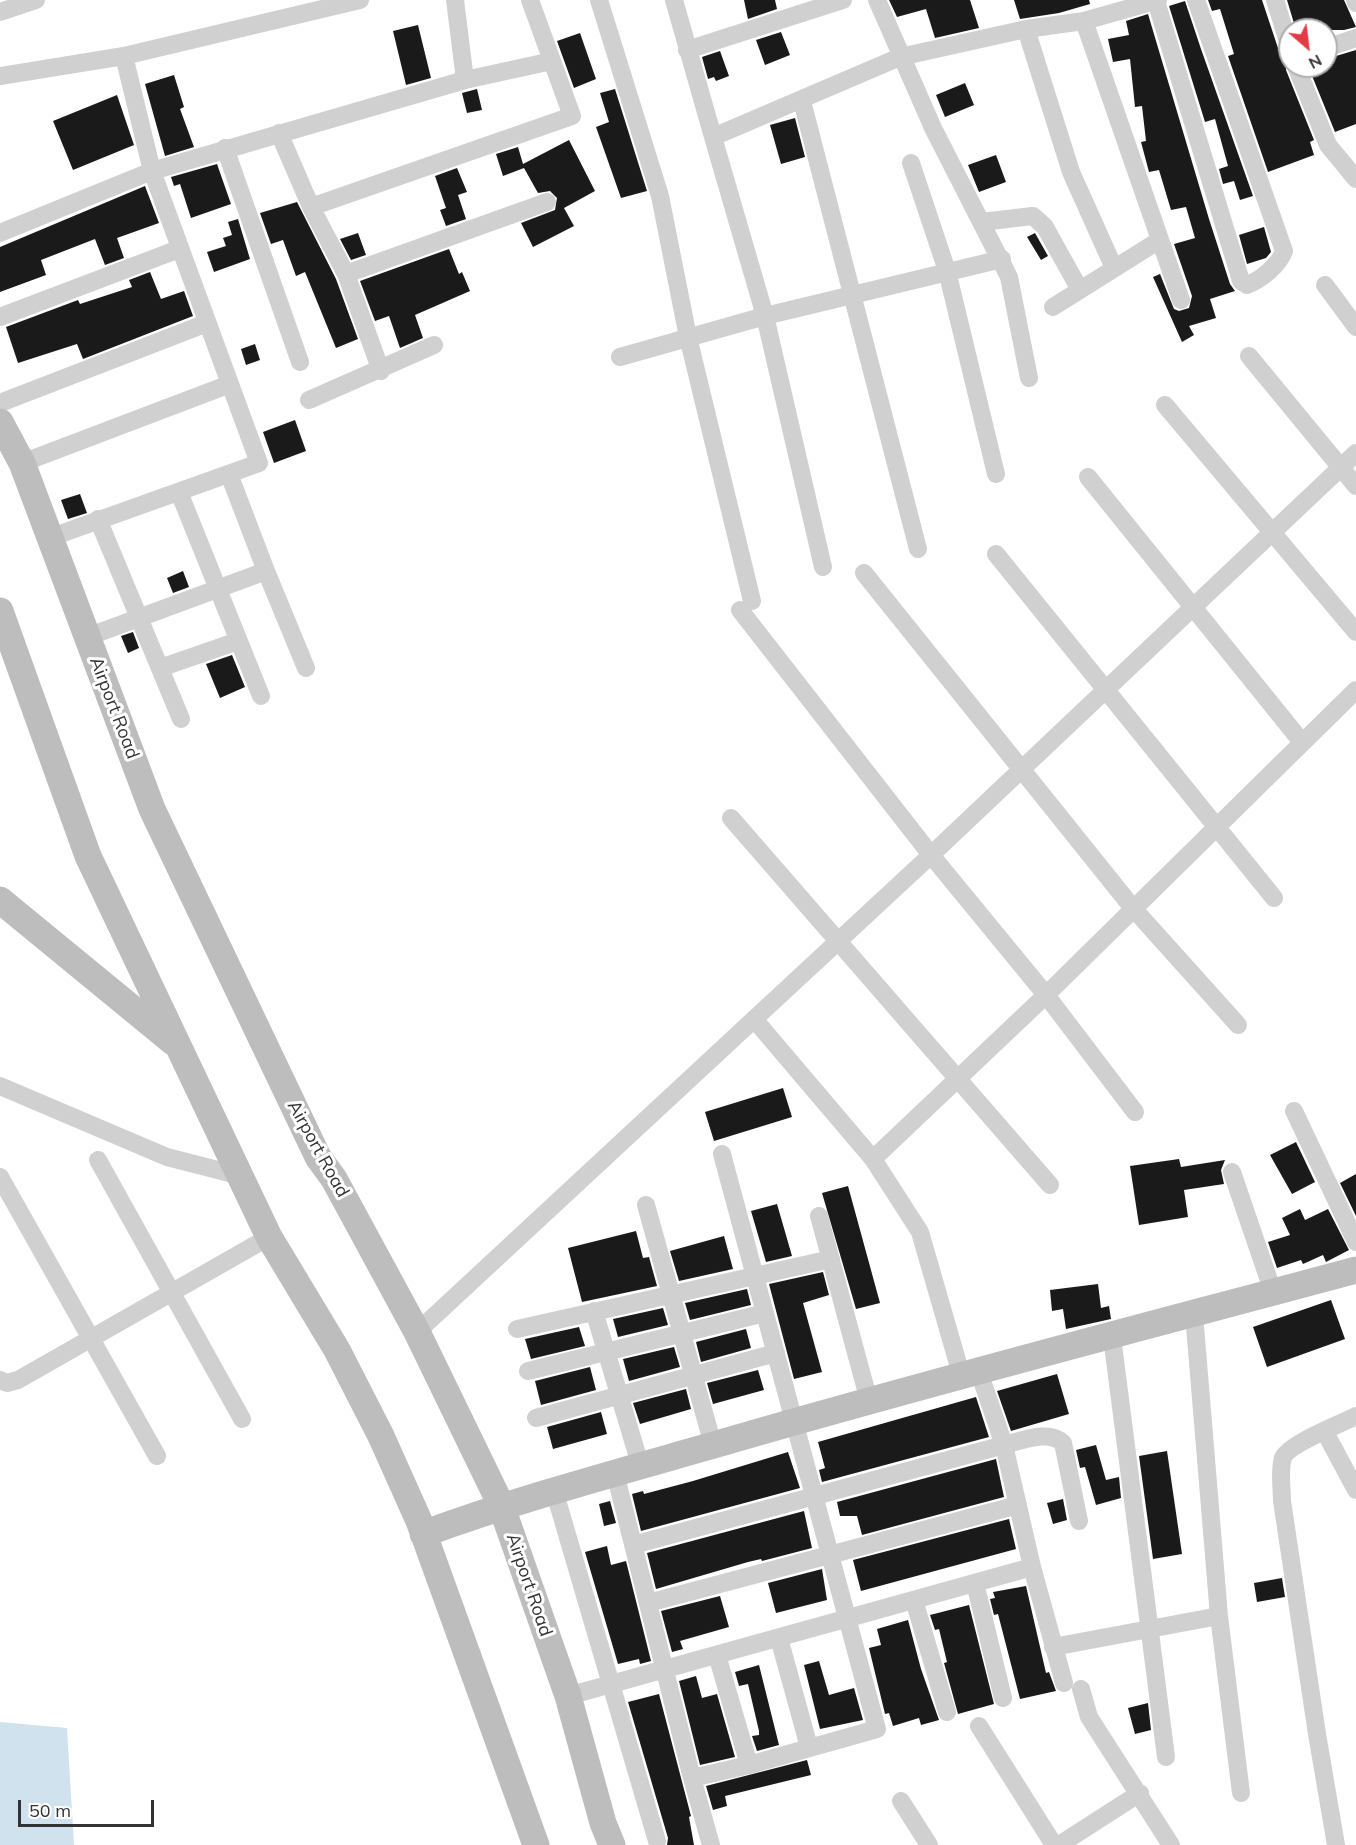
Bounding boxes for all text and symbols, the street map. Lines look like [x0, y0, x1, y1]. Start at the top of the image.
north arrow [1278, 18, 1338, 78]
text: N [1305, 50, 1326, 74]
street label: Airport Road [85, 654, 143, 762]
street label: Airport Road [283, 1097, 353, 1201]
street label: Airport Road [501, 1531, 557, 1639]
scale bar [21, 1788, 158, 1826]
text: 50 m [29, 1799, 71, 1822]

